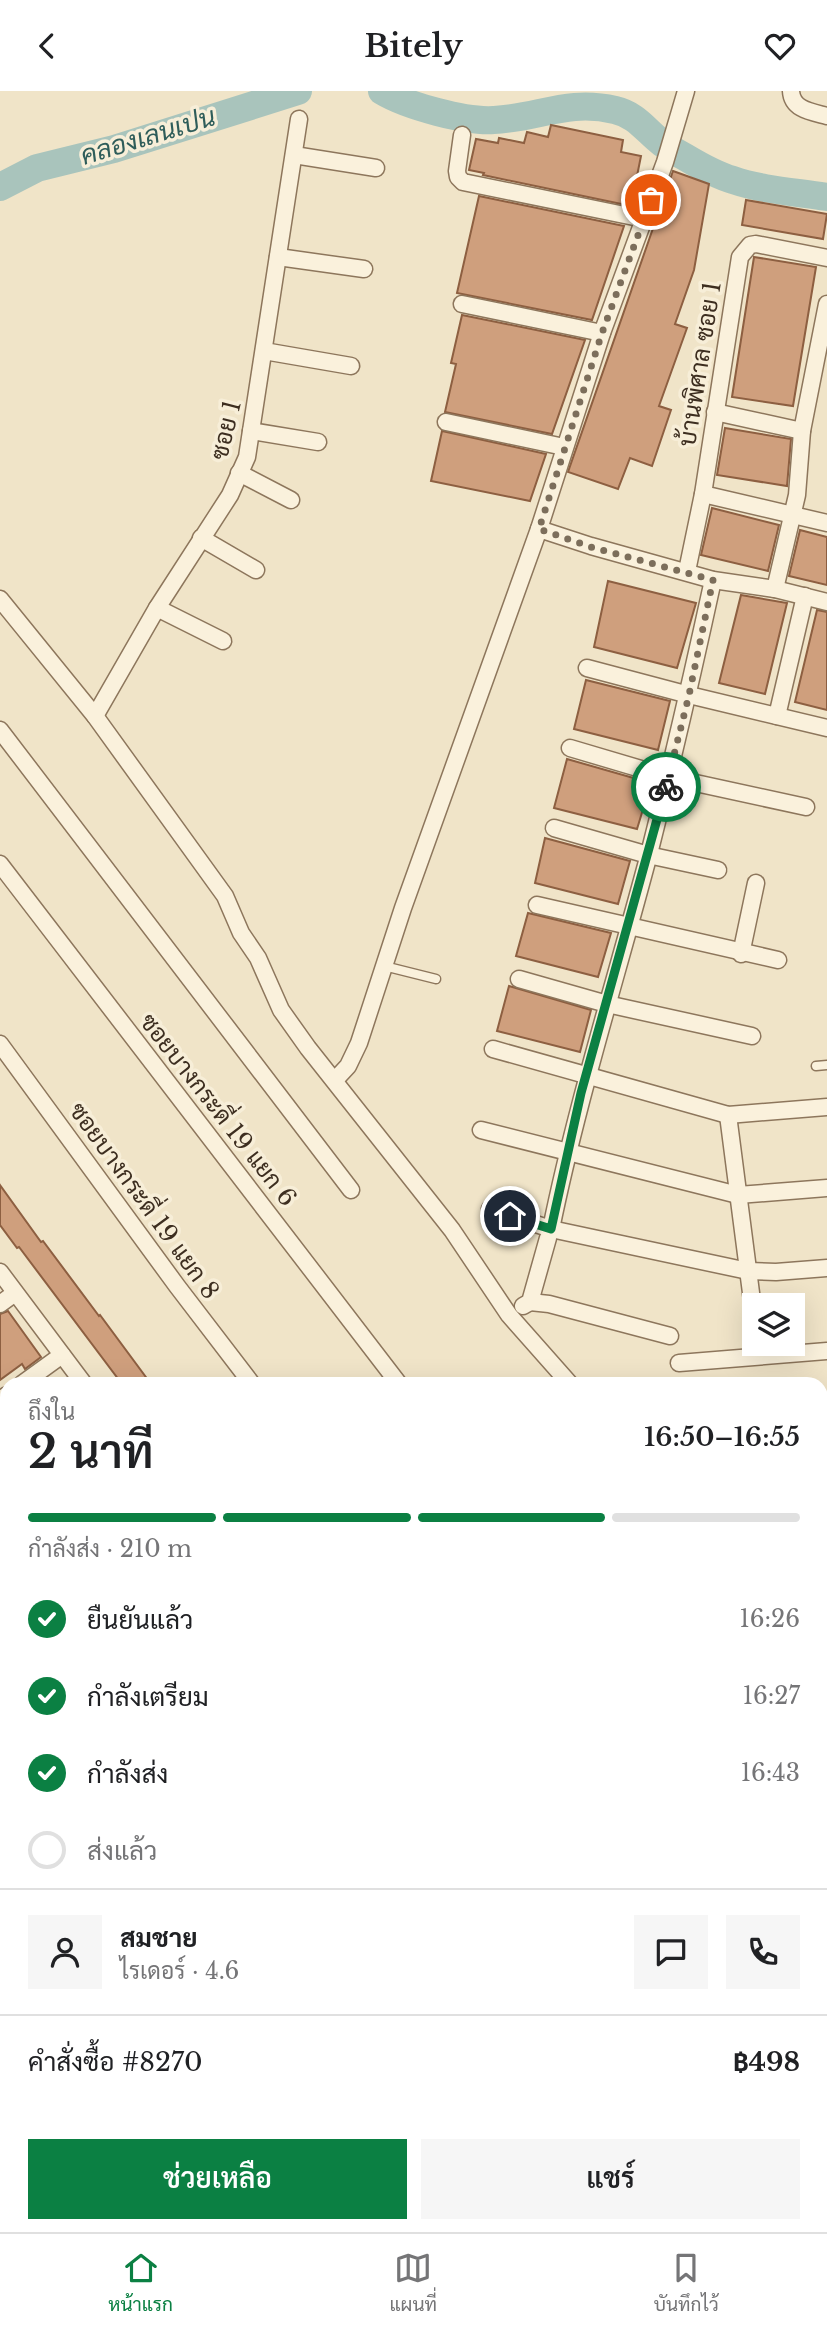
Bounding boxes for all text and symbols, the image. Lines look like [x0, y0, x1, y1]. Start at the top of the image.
text: Bitely [364, 26, 463, 66]
icon: back [28, 27, 66, 65]
icon: heart [761, 27, 799, 65]
water label: คลองเลนเปน [77, 100, 220, 172]
pin [621, 170, 681, 230]
icon: bag [632, 181, 670, 219]
street label: บ้านพิศาล ซอย 1 [672, 279, 727, 449]
street label: ซอย 1 [204, 397, 247, 463]
courier [631, 752, 701, 822]
icon: bike [647, 768, 685, 806]
street label: ซอยบางกระดี่ 19 แยก 6 [134, 1004, 307, 1212]
street label: ซอยบางกระดี่ 19 แยก 8 [63, 1093, 230, 1305]
pin [480, 1186, 540, 1246]
icon: home [491, 1197, 529, 1235]
map controls [742, 1293, 805, 1356]
button: layers [742, 1293, 805, 1356]
text: ถึงใน [28, 1398, 75, 1426]
text: 16:50–16:55 [644, 1421, 800, 1453]
text: 2 นาที [28, 1423, 154, 1480]
text: กำลังส่ง · 210 m [28, 1535, 192, 1563]
icon: check [28, 1600, 66, 1638]
text: ยืนยันแล้ว [87, 1604, 193, 1636]
text: 16:26 [739, 1605, 800, 1633]
icon: check [28, 1677, 66, 1715]
text: กำลังเตรียม [87, 1681, 209, 1713]
text: 16:27 [743, 1682, 800, 1710]
icon: check [28, 1754, 66, 1792]
text: กำลังส่ง [87, 1758, 168, 1790]
text: 16:43 [741, 1759, 800, 1787]
text: ส่งแล้ว [87, 1835, 157, 1867]
button: person [28, 1915, 102, 1989]
button: chat [634, 1915, 708, 1989]
button: phone [726, 1915, 800, 1989]
text: สมชาย [120, 1922, 197, 1954]
text: ไรเดอร์ · 4.6 [120, 1957, 239, 1985]
text: คำสั่งซื้อ #8270 [28, 2046, 203, 2078]
text: ฿498 [733, 2046, 800, 2078]
button: ช่วยเหลือ [28, 2139, 407, 2219]
button: แชร์ [421, 2139, 800, 2219]
tab: หน้าแรก [108, 2249, 173, 2316]
tab: แผนที่ [390, 2249, 437, 2316]
tab: บันทึกไว้ [654, 2249, 719, 2316]

